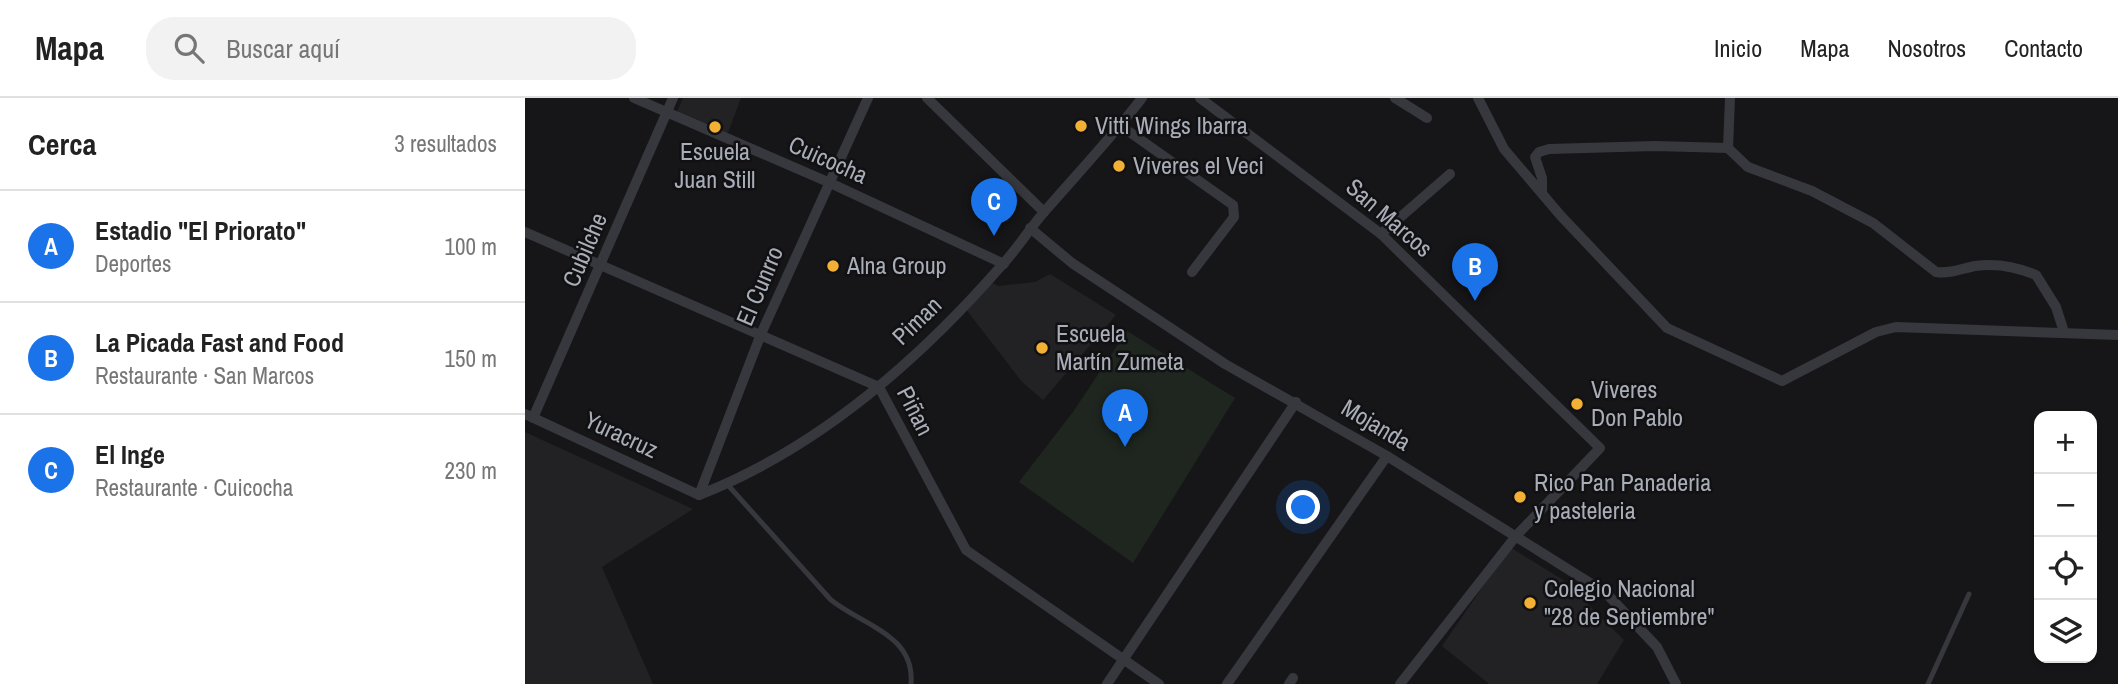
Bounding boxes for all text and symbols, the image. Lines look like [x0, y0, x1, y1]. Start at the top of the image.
search box [146, 17, 636, 80]
text: Mapa [35, 26, 104, 70]
icon: search [170, 29, 208, 67]
text: Buscar aquí [226, 31, 340, 66]
text: Inicio [1714, 32, 1762, 64]
text: Mapa [1800, 32, 1849, 64]
text: Nosotros [1887, 32, 1966, 64]
text: Contacto [2004, 32, 2083, 64]
place label: Vitti Wings Ibarra [1095, 109, 1248, 141]
marker: Vitti Wings Ibarra [1073, 118, 1089, 134]
marker: Escuela Juan Still [707, 119, 723, 135]
text: Cerca [28, 124, 96, 164]
text: 3 resultados [394, 128, 497, 159]
street label: Cuicocha [784, 128, 873, 191]
place label: Escuela Juan Still [675, 135, 755, 195]
place label: Viveres el Veci [1133, 149, 1264, 181]
marker: Viveres el Veci [1111, 158, 1127, 174]
street label: San Marcos [1340, 171, 1440, 264]
pin: C [971, 178, 1017, 236]
street label: Cubilche [554, 208, 614, 292]
text: Estadio "El Priorato" [95, 213, 306, 248]
text: A [44, 231, 58, 262]
text: 100 m [445, 231, 497, 262]
street label: El Cunrro [728, 241, 790, 330]
pin: B [1452, 243, 1498, 301]
text: Deportes [95, 248, 172, 279]
place label: Alna Group [846, 249, 947, 281]
marker: Alna Group [825, 258, 841, 274]
street label: Piman [885, 289, 948, 352]
place label: Escuela Martín Zumeta [1056, 317, 1184, 377]
text: La Picada Fast and Food [95, 325, 344, 360]
marker: Escuela Martín Zumeta [1034, 340, 1050, 356]
text: B [44, 343, 58, 374]
text: 150 m [445, 343, 497, 374]
text: Restaurante · San Marcos [95, 360, 314, 391]
place label: Viveres Don Pablo [1591, 373, 1683, 433]
street label: Piñan [890, 380, 942, 441]
pin: A [1102, 389, 1148, 447]
street label: Mojanda [1336, 391, 1417, 457]
marker: Viveres Don Pablo [1569, 396, 1585, 412]
street label: Yuracruz [579, 403, 664, 465]
map controls [2034, 411, 2097, 663]
button: + [2034, 411, 2097, 474]
text: El Inge [95, 437, 165, 472]
text: C [44, 455, 58, 486]
text: 230 m [445, 455, 497, 486]
place label: Rico Pan Panaderia y pasteleria [1534, 466, 1711, 526]
text: Restaurante · Cuicocha [95, 472, 293, 503]
button: − [2034, 474, 2097, 537]
marker: Rico Pan Panaderia y pasteleria [1512, 489, 1528, 505]
your location [1286, 490, 1320, 524]
button: locate [2034, 537, 2097, 600]
place label: Colegio Nacional "28 de Septiembre" [1544, 572, 1714, 632]
marker: Colegio Nacional "28 de Septiembre" [1522, 595, 1538, 611]
button: layers [2034, 600, 2097, 663]

